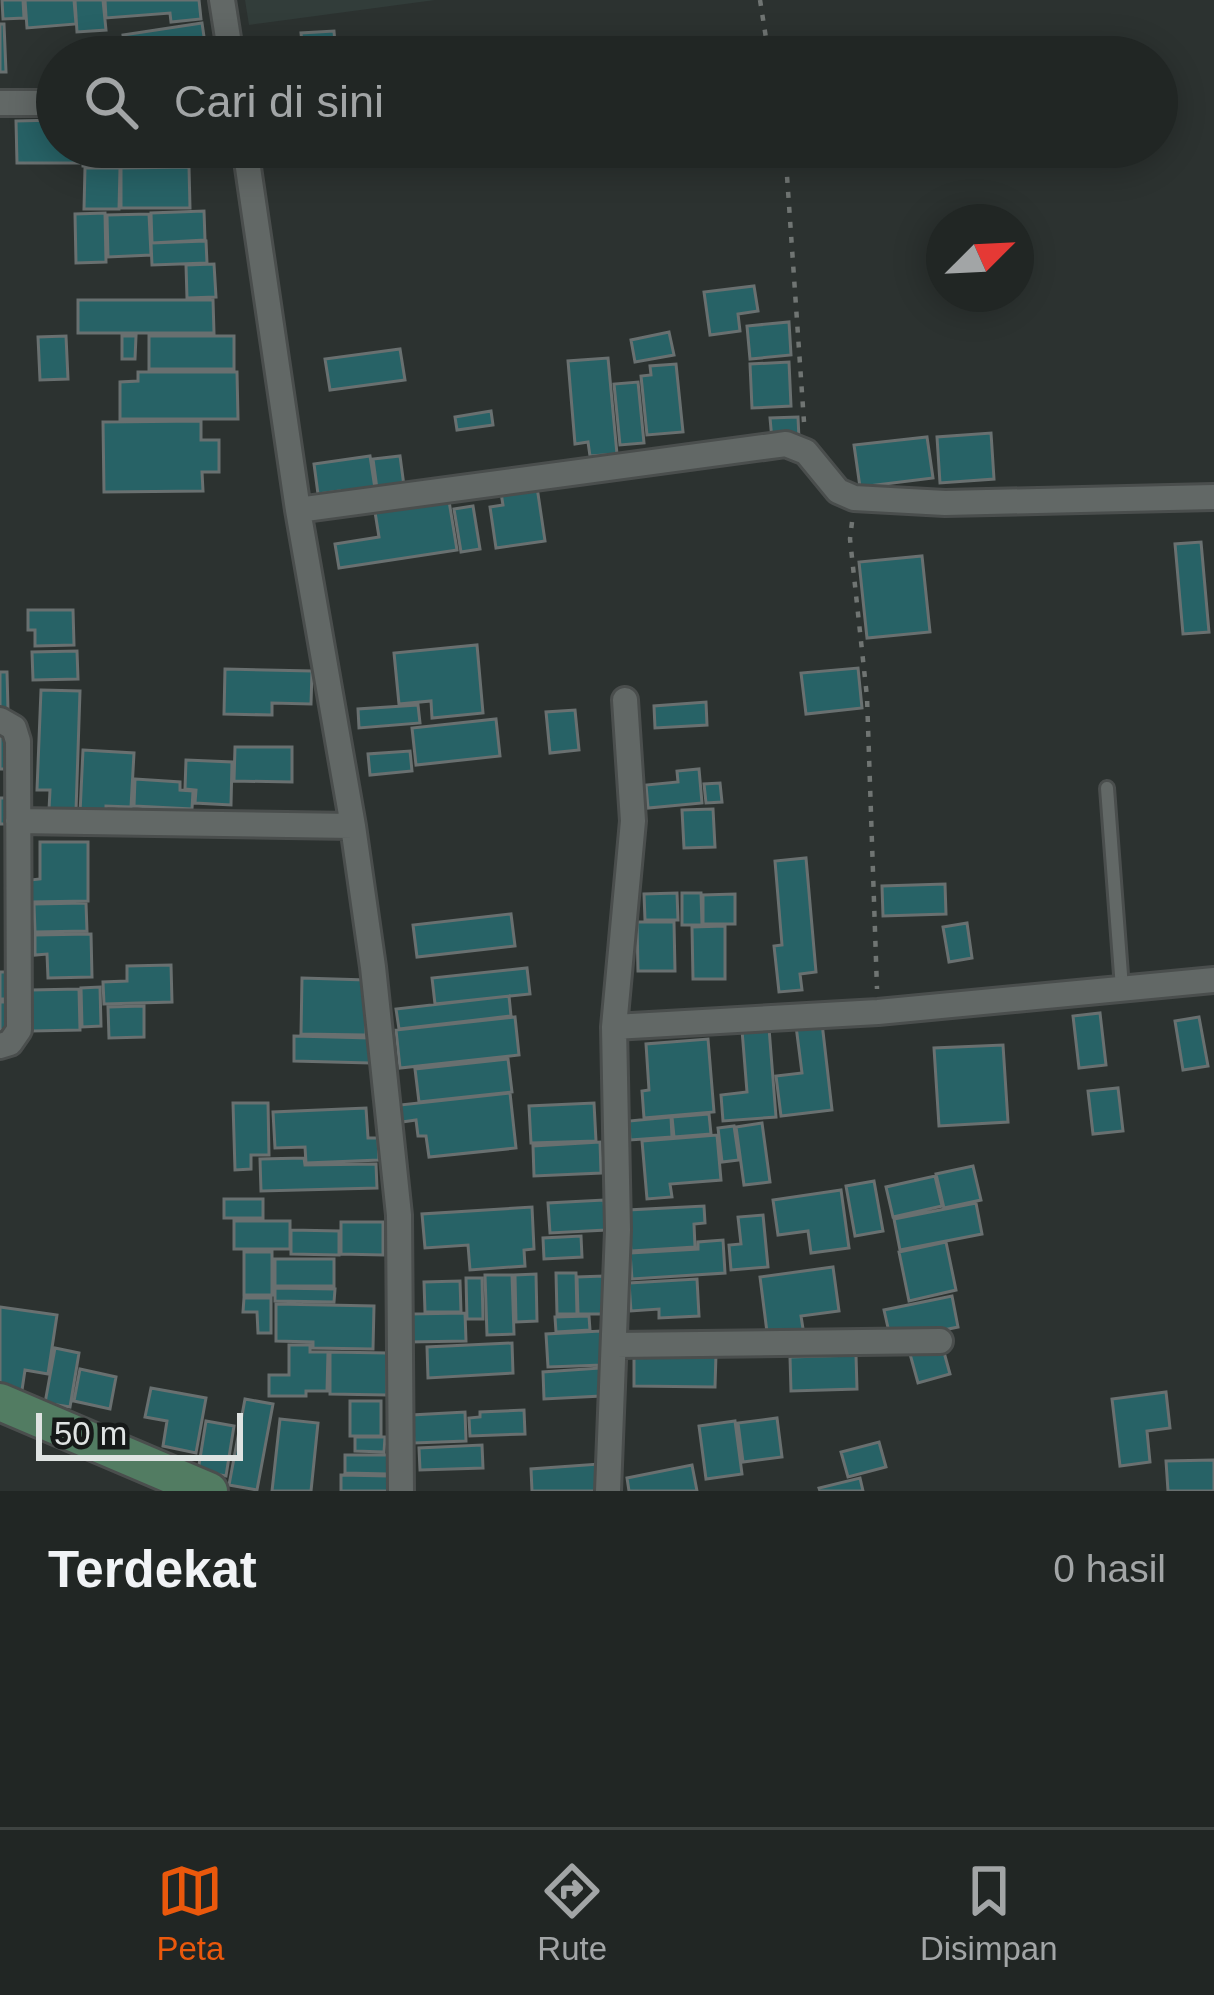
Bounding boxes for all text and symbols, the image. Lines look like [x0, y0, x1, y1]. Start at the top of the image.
search box [36, 36, 1178, 168]
icon: search [78, 69, 144, 135]
text: Cari di sini [174, 76, 384, 127]
north arrow [926, 204, 1034, 312]
scale bar [36, 1407, 243, 1460]
text: 50 m [54, 1415, 127, 1452]
text: Terdekat [48, 1541, 257, 1598]
text: 0 hasil [1053, 1547, 1166, 1590]
tab: Peta [156, 1858, 224, 1968]
tab: Rute [537, 1858, 607, 1968]
tab: Disimpan [920, 1858, 1058, 1968]

